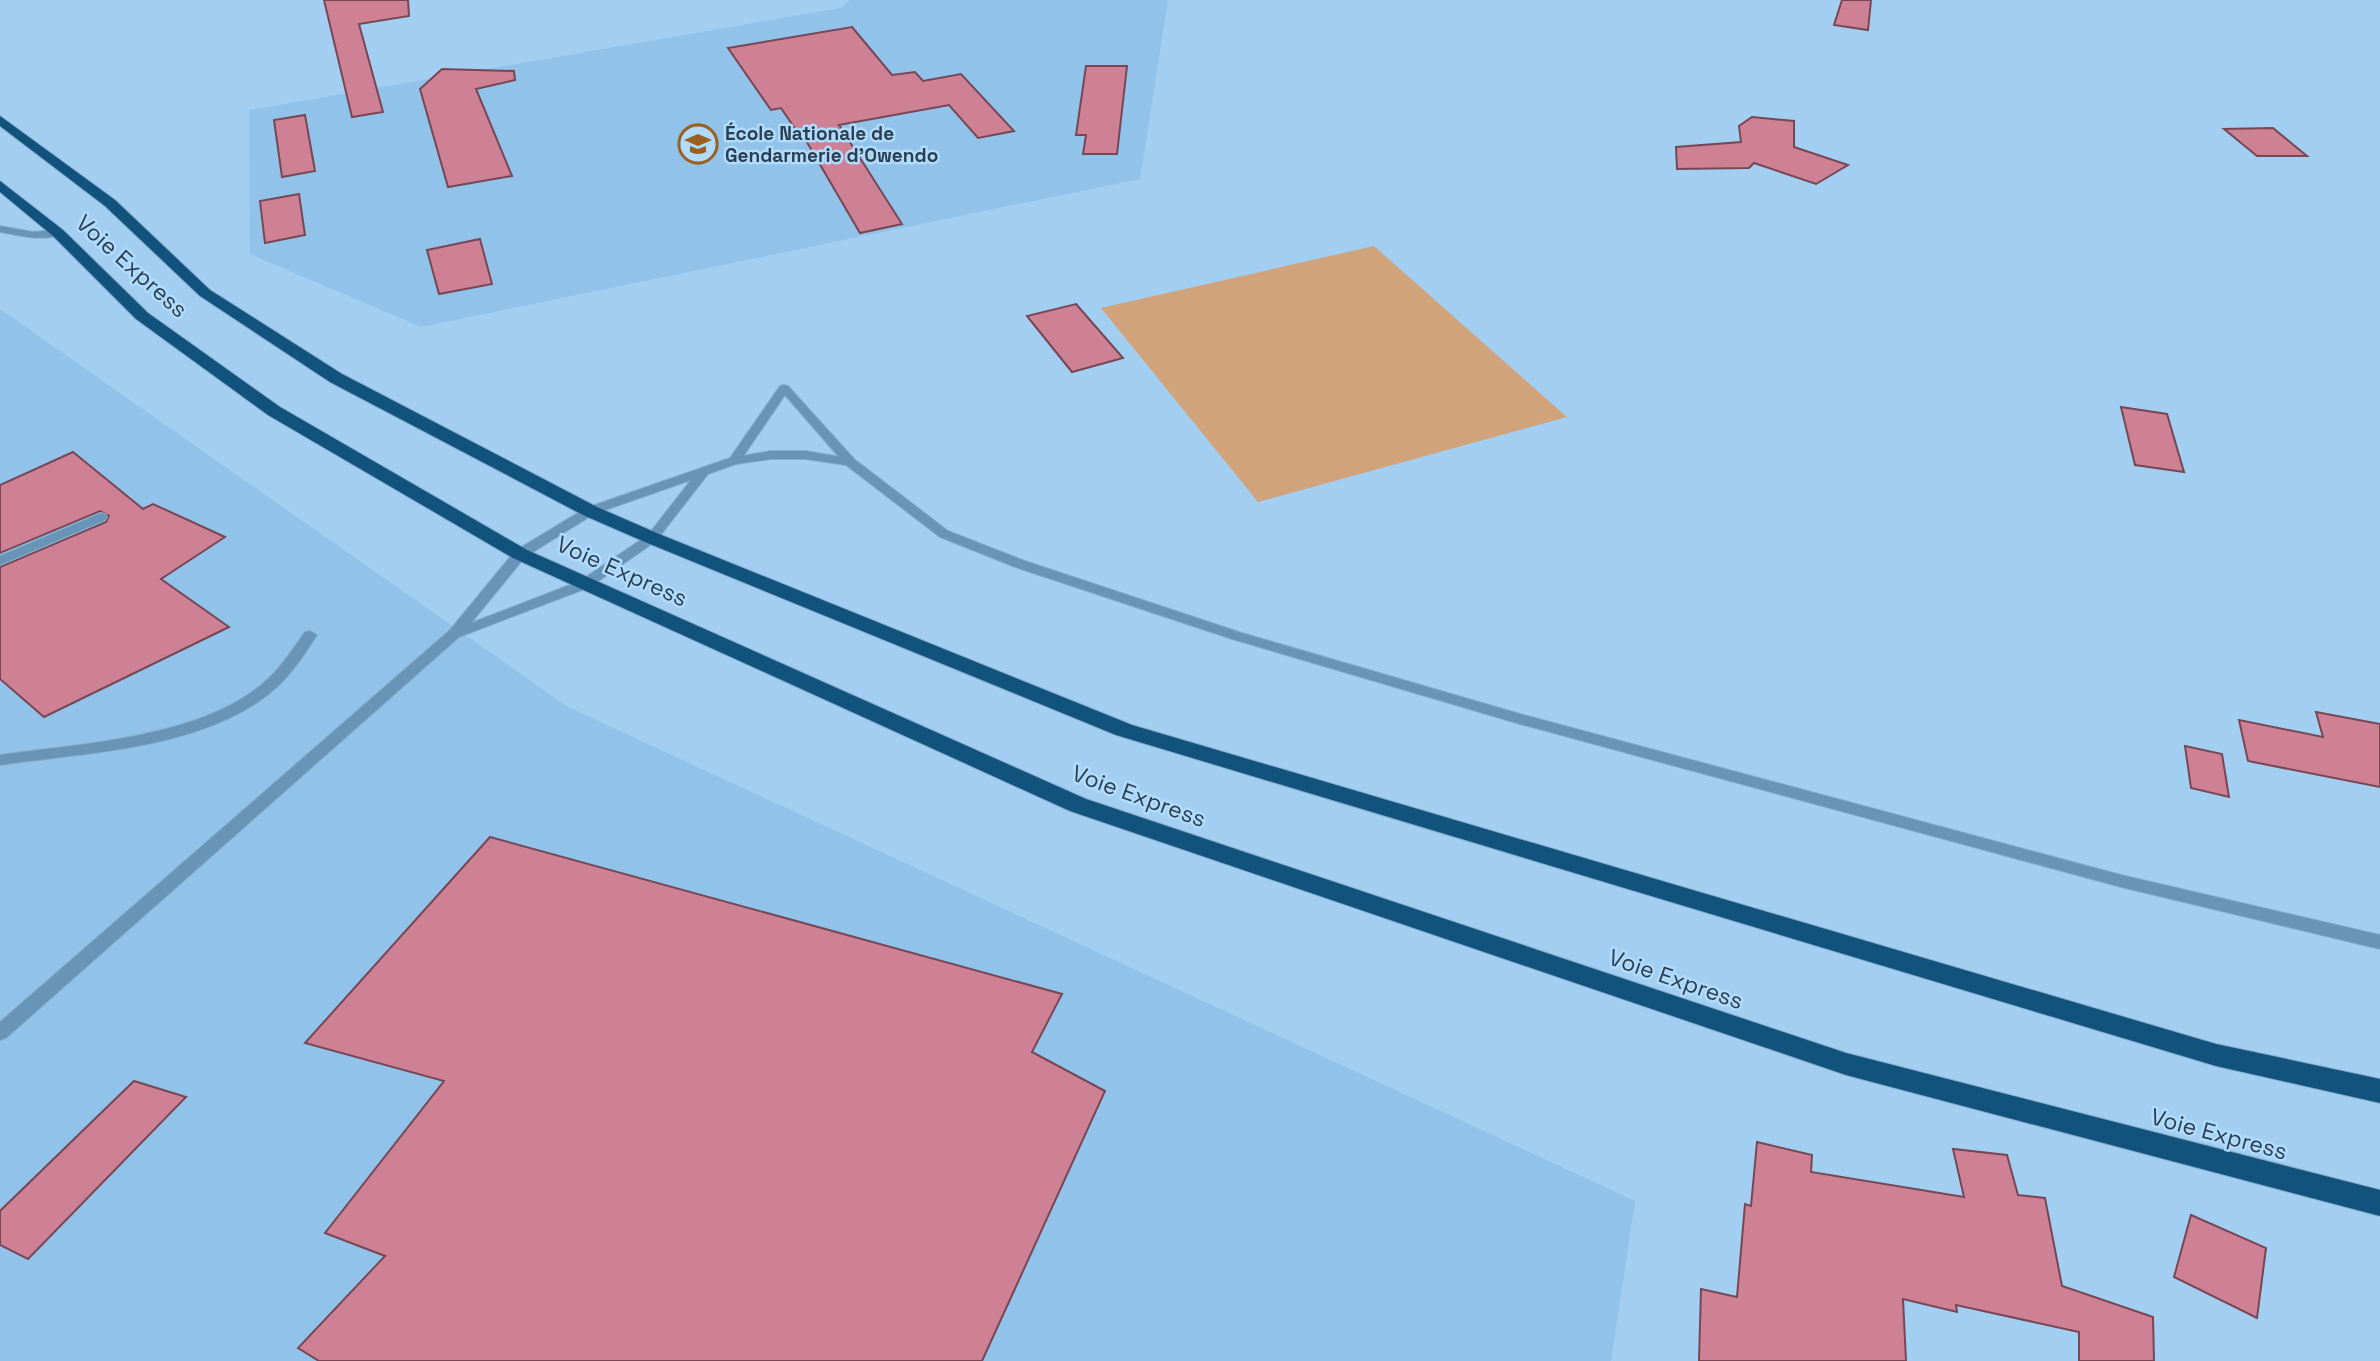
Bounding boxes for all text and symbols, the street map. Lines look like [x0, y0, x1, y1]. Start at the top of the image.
place label: École Nationale de Gendarmerie d’Owendo [725, 121, 938, 168]
school or university icon: École Nationale de Gendarmerie d’Owendo [677, 123, 719, 165]
street label: Voie Express [70, 208, 194, 324]
street label: Voie Express [552, 529, 692, 613]
street label: Voie Express [1068, 758, 1210, 834]
street label: Voie Express [1605, 942, 1747, 1016]
street label: Voie Express [2147, 1101, 2291, 1167]

